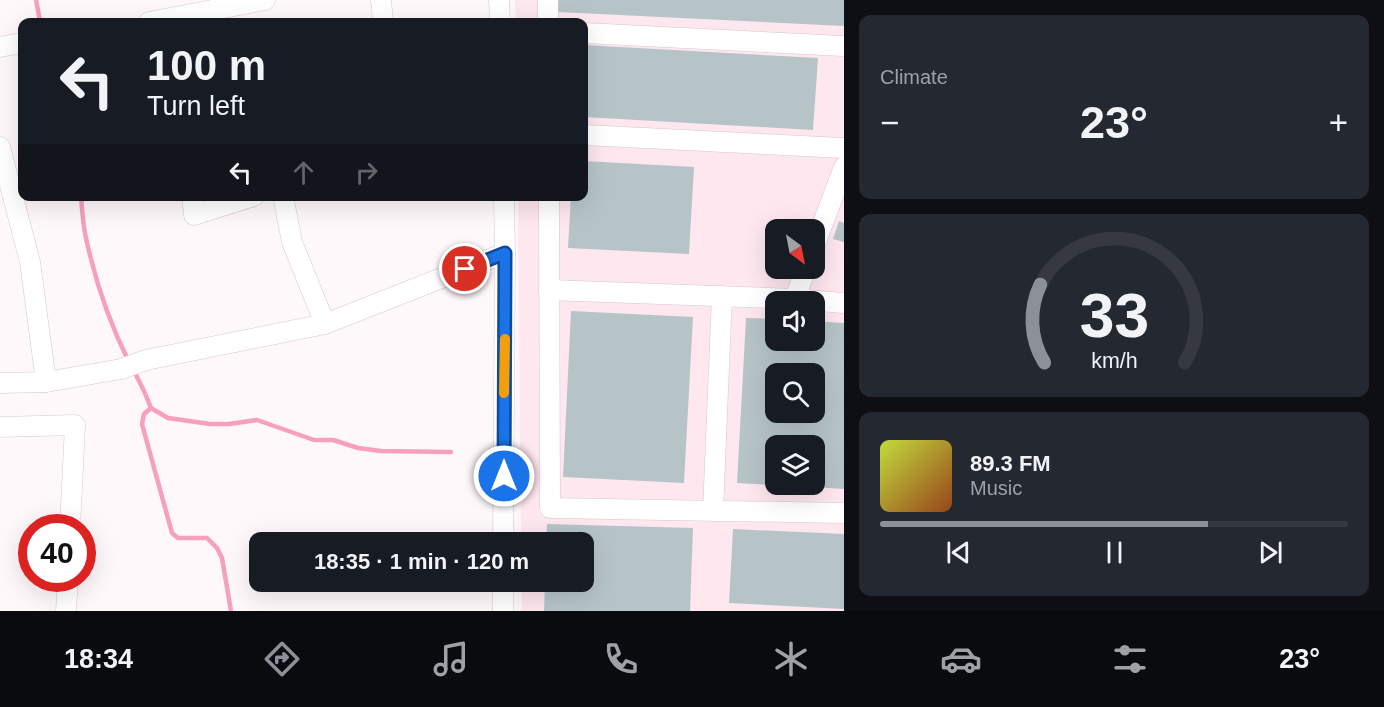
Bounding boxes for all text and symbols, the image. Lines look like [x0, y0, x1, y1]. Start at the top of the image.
icon: left [48, 42, 126, 120]
text: 100 m [147, 42, 266, 89]
text: Climate [880, 66, 948, 88]
text: Turn left [147, 91, 245, 121]
text: 23° [1080, 97, 1148, 148]
text: − [880, 104, 899, 141]
text: + [1329, 104, 1348, 141]
icon: left [224, 156, 257, 189]
icon: ahead [287, 156, 320, 189]
icon: right [350, 156, 383, 189]
north arrow [765, 219, 825, 279]
map controls [765, 219, 825, 495]
pin [439, 243, 490, 294]
icon: arrive [448, 252, 481, 285]
text: 33 [1079, 281, 1149, 350]
button: sound [765, 291, 825, 351]
text: km/h [1091, 349, 1137, 373]
button: search [765, 363, 825, 423]
button: layers [765, 435, 825, 495]
position arrow [472, 444, 536, 508]
text: 89.3 FM [970, 451, 1051, 476]
text: Music [970, 477, 1022, 499]
speed limit sign: 40 [18, 514, 96, 592]
icon: previous [942, 536, 975, 569]
icon: pause [1098, 536, 1131, 569]
icon: next [1254, 536, 1287, 569]
text: 18:35 · 1 min · 120 m [314, 549, 529, 574]
icon: directions [261, 638, 303, 680]
icon: music [430, 638, 472, 680]
icon: phone [600, 638, 642, 680]
icon: climate [770, 638, 812, 680]
icon: car [940, 638, 982, 680]
icon: filters [1109, 638, 1151, 680]
text: 18:34 [64, 644, 133, 674]
text: 23° [1279, 644, 1320, 674]

